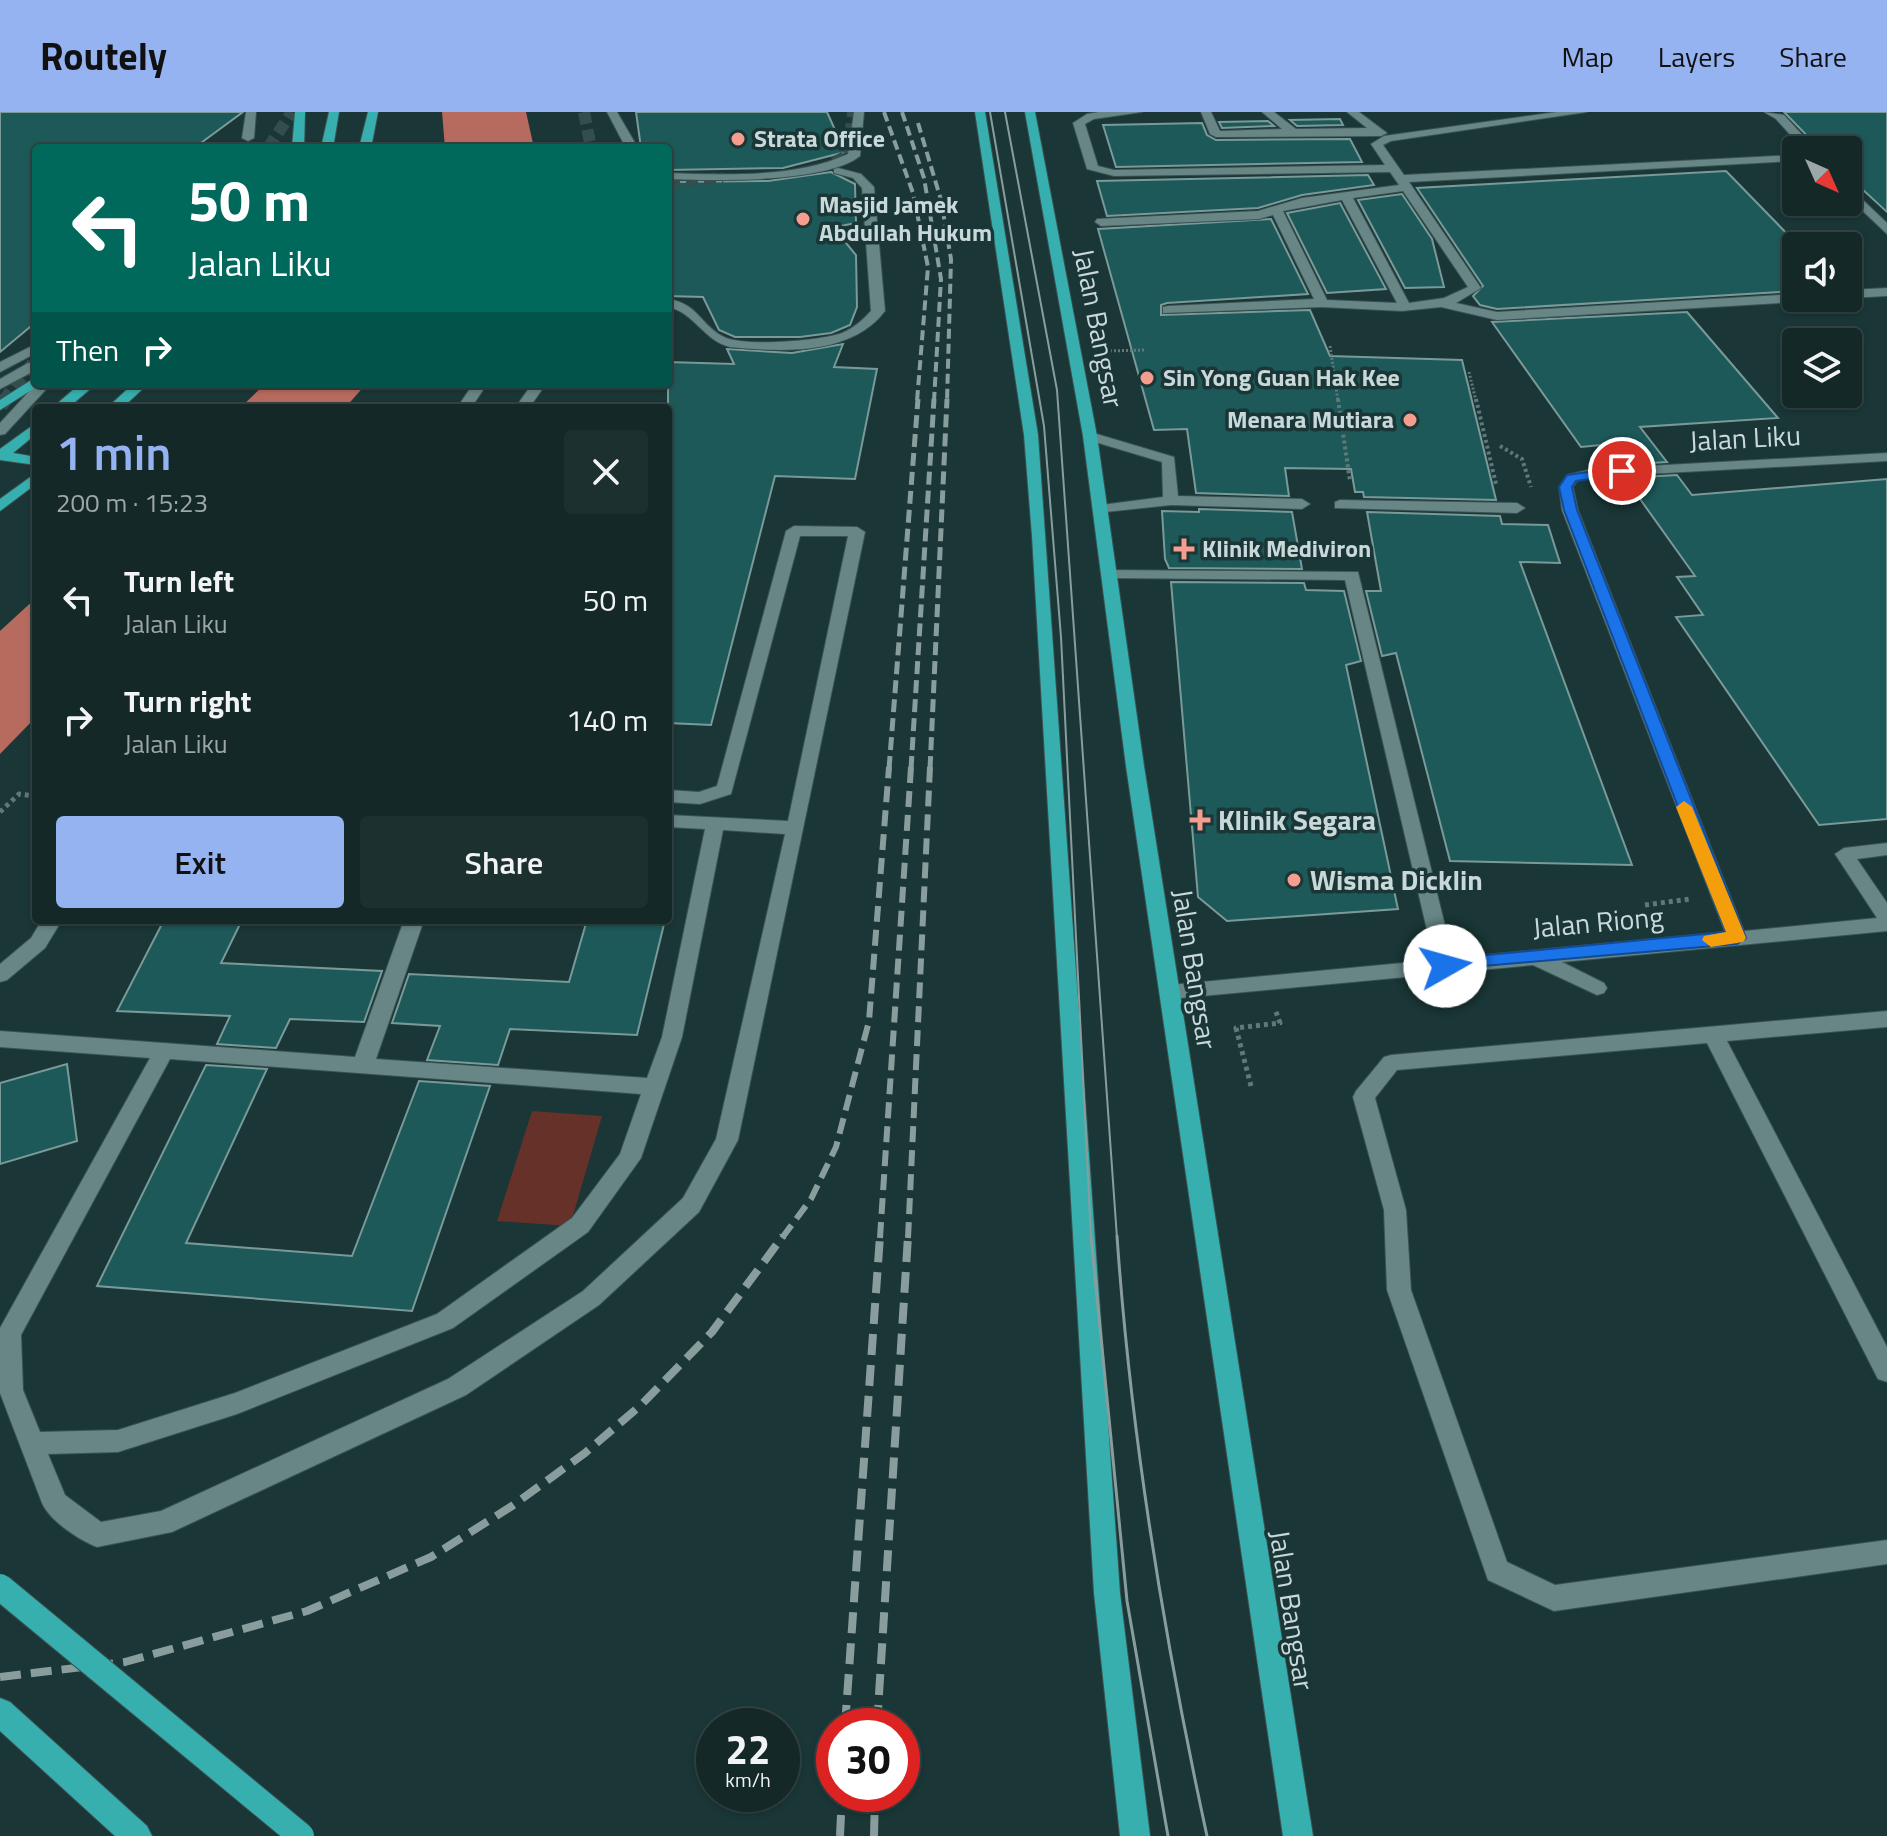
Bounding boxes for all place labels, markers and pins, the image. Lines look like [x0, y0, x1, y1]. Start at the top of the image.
place label: Strata Office [754, 120, 885, 156]
marker: Strata Office [729, 130, 747, 148]
place label: Masjid Jamek Abdullah Hukum [819, 186, 992, 250]
marker: Masjid Jamek Abdullah Hukum [794, 210, 812, 228]
place label: Sin Yong Guan Hak Kee [1163, 359, 1400, 395]
marker: Sin Yong Guan Hak Kee [1138, 369, 1156, 387]
place label: Menara Mutiara [1227, 401, 1394, 437]
marker: Menara Mutiara [1401, 411, 1419, 429]
pin [1588, 437, 1656, 505]
place label: Klinik Mediviron [1202, 530, 1371, 566]
marker: Klinik Mediviron [1173, 538, 1195, 560]
place label: Klinik Segara [1218, 798, 1376, 841]
marker: Klinik Segara [1189, 809, 1211, 831]
place label: Wisma Dicklin [1310, 858, 1483, 901]
marker: Wisma Dicklin [1285, 871, 1303, 889]

